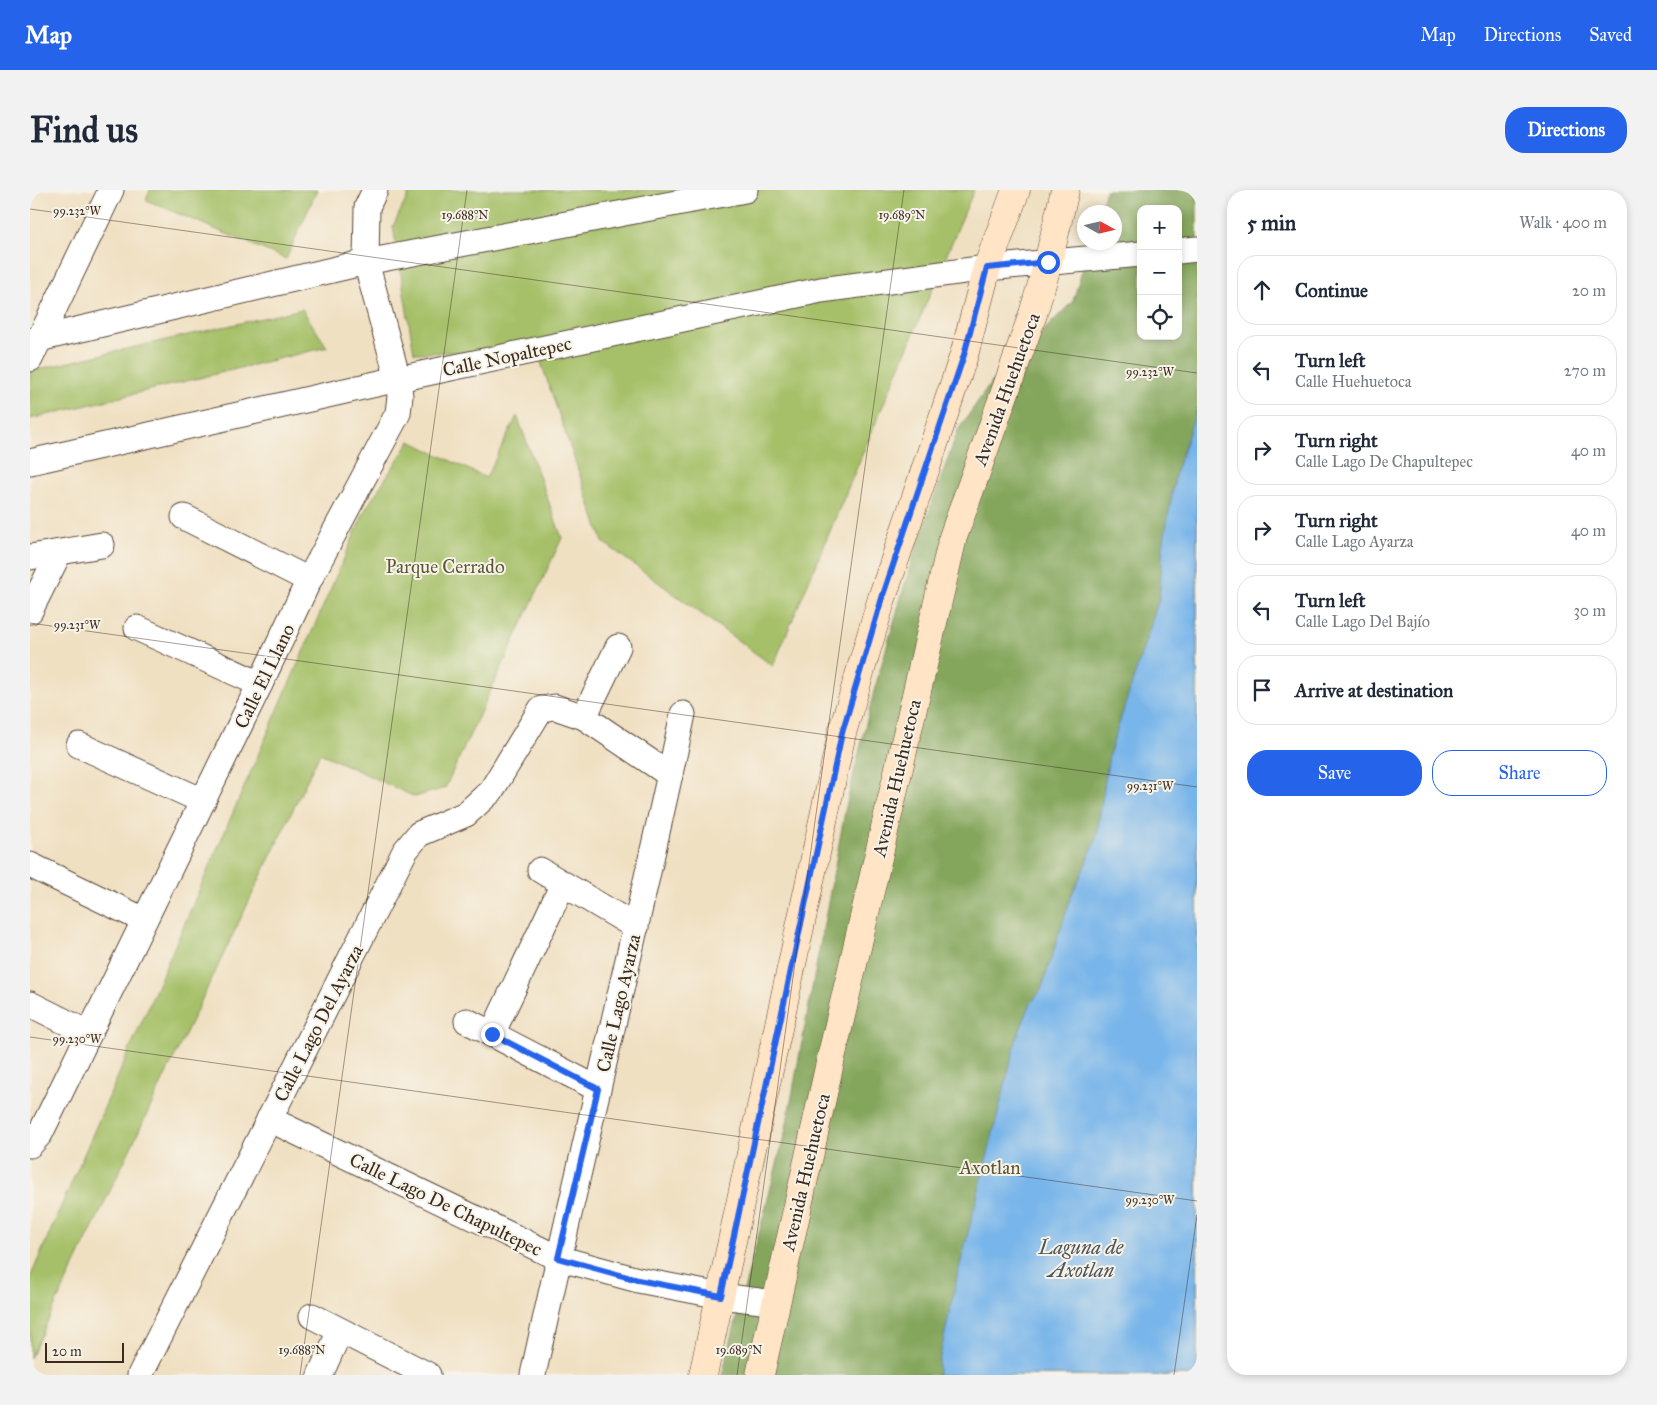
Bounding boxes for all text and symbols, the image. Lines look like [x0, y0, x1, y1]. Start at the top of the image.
text: Map [25, 20, 72, 50]
text: Map [1420, 24, 1456, 46]
text: Directions [1484, 24, 1561, 46]
text: Saved [1589, 24, 1632, 46]
button: Directions [1505, 107, 1627, 153]
text: Find us [30, 109, 138, 152]
text: 99.232°W [53, 204, 101, 218]
north arrow [1077, 205, 1122, 250]
map controls [1137, 205, 1182, 340]
button: + [1137, 205, 1182, 250]
text: 19.688°N [441, 208, 489, 222]
text: 19.689°N [878, 208, 926, 222]
text: 5 min [1247, 210, 1296, 236]
text: Walk · 400 m [1519, 213, 1607, 232]
button: − [1137, 250, 1182, 295]
route start [1037, 251, 1060, 274]
icon: ahead [1248, 276, 1276, 304]
text: Continue [1295, 279, 1368, 302]
text: 20 m [1572, 281, 1606, 300]
button: locate [1137, 295, 1182, 340]
street label: Avenida Huehuetoca [968, 309, 1045, 470]
street label: Calle Nopaltepec [440, 332, 574, 381]
text: Turn left [1295, 349, 1365, 372]
icon: left [1248, 356, 1276, 384]
text: 270 m [1564, 361, 1606, 380]
text: 99.232°W [1126, 365, 1174, 379]
text: Calle Huehuetoca [1295, 372, 1412, 391]
text: Turn right [1295, 429, 1378, 452]
icon: right [1248, 436, 1276, 464]
text: 40 m [1571, 441, 1606, 460]
text: Calle Lago De Chapultepec [1295, 452, 1473, 471]
text: Turn right [1295, 509, 1378, 532]
icon: right [1248, 516, 1276, 544]
text: 40 m [1571, 521, 1606, 540]
text: Calle Lago Ayarza [1295, 532, 1414, 551]
park label: Parque Cerrado [385, 555, 505, 579]
text: Turn left [1295, 589, 1365, 612]
icon: left [1248, 596, 1276, 624]
text: 30 m [1573, 601, 1606, 620]
text: Calle Lago Del Bajío [1295, 612, 1430, 631]
text: 99.231°W [54, 618, 101, 632]
street label: Calle El Llano [229, 620, 300, 732]
icon: arrive [1248, 676, 1276, 704]
text: Arrive at destination [1295, 679, 1453, 702]
street label: Avenida Huehuetoca [867, 696, 926, 860]
button: Save [1247, 750, 1422, 796]
button: Share [1432, 750, 1607, 796]
text: 99.231°W [1127, 779, 1174, 793]
street label: Calle Lago Ayarza [591, 931, 647, 1075]
street label: Calle Lago Del Ayarza [269, 940, 369, 1106]
route end [481, 1023, 504, 1046]
text: 99.230°W [53, 1032, 102, 1046]
street label: Avenida Huehuetoca [776, 1090, 835, 1254]
street label: Calle Lago De Chapultepec [345, 1148, 546, 1262]
park label: Axotlan [959, 1156, 1020, 1179]
text: 99.230°W [1126, 1193, 1175, 1207]
water label: Laguna de Axotlan [1038, 1235, 1124, 1282]
scale bar [45, 1340, 124, 1363]
text: 20 m [52, 1343, 82, 1360]
text: 19.688°N [278, 1343, 326, 1357]
text: 19.689°N [715, 1343, 763, 1357]

